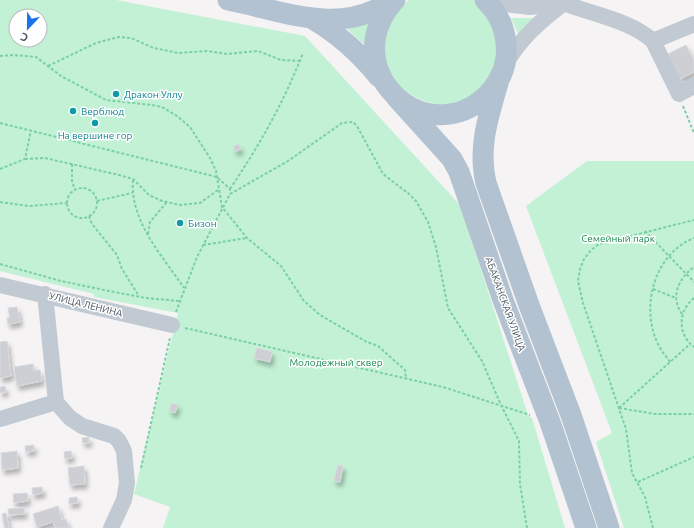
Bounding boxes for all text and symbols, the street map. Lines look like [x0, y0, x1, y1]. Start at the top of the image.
north arrow [8, 8, 48, 48]
text: С [19, 30, 30, 44]
marker: Дракон Уллу [111, 89, 121, 99]
place label: Дракон Уллу [124, 89, 183, 100]
marker: Верблюд [68, 106, 78, 116]
place label: Верблюд [81, 106, 124, 117]
marker: На вершине гор [90, 118, 100, 128]
place label: На вершине гор [58, 130, 132, 141]
marker: Бизон [175, 218, 185, 228]
place label: Бизон [188, 218, 217, 229]
park label: Семейный парк [581, 233, 655, 244]
street label: АБАКАНСКАЯ УЛИЦА [483, 255, 528, 353]
street label: УЛИЦА ЛЕНИНА [48, 290, 124, 319]
park label: Молодежный сквер [289, 357, 383, 368]

